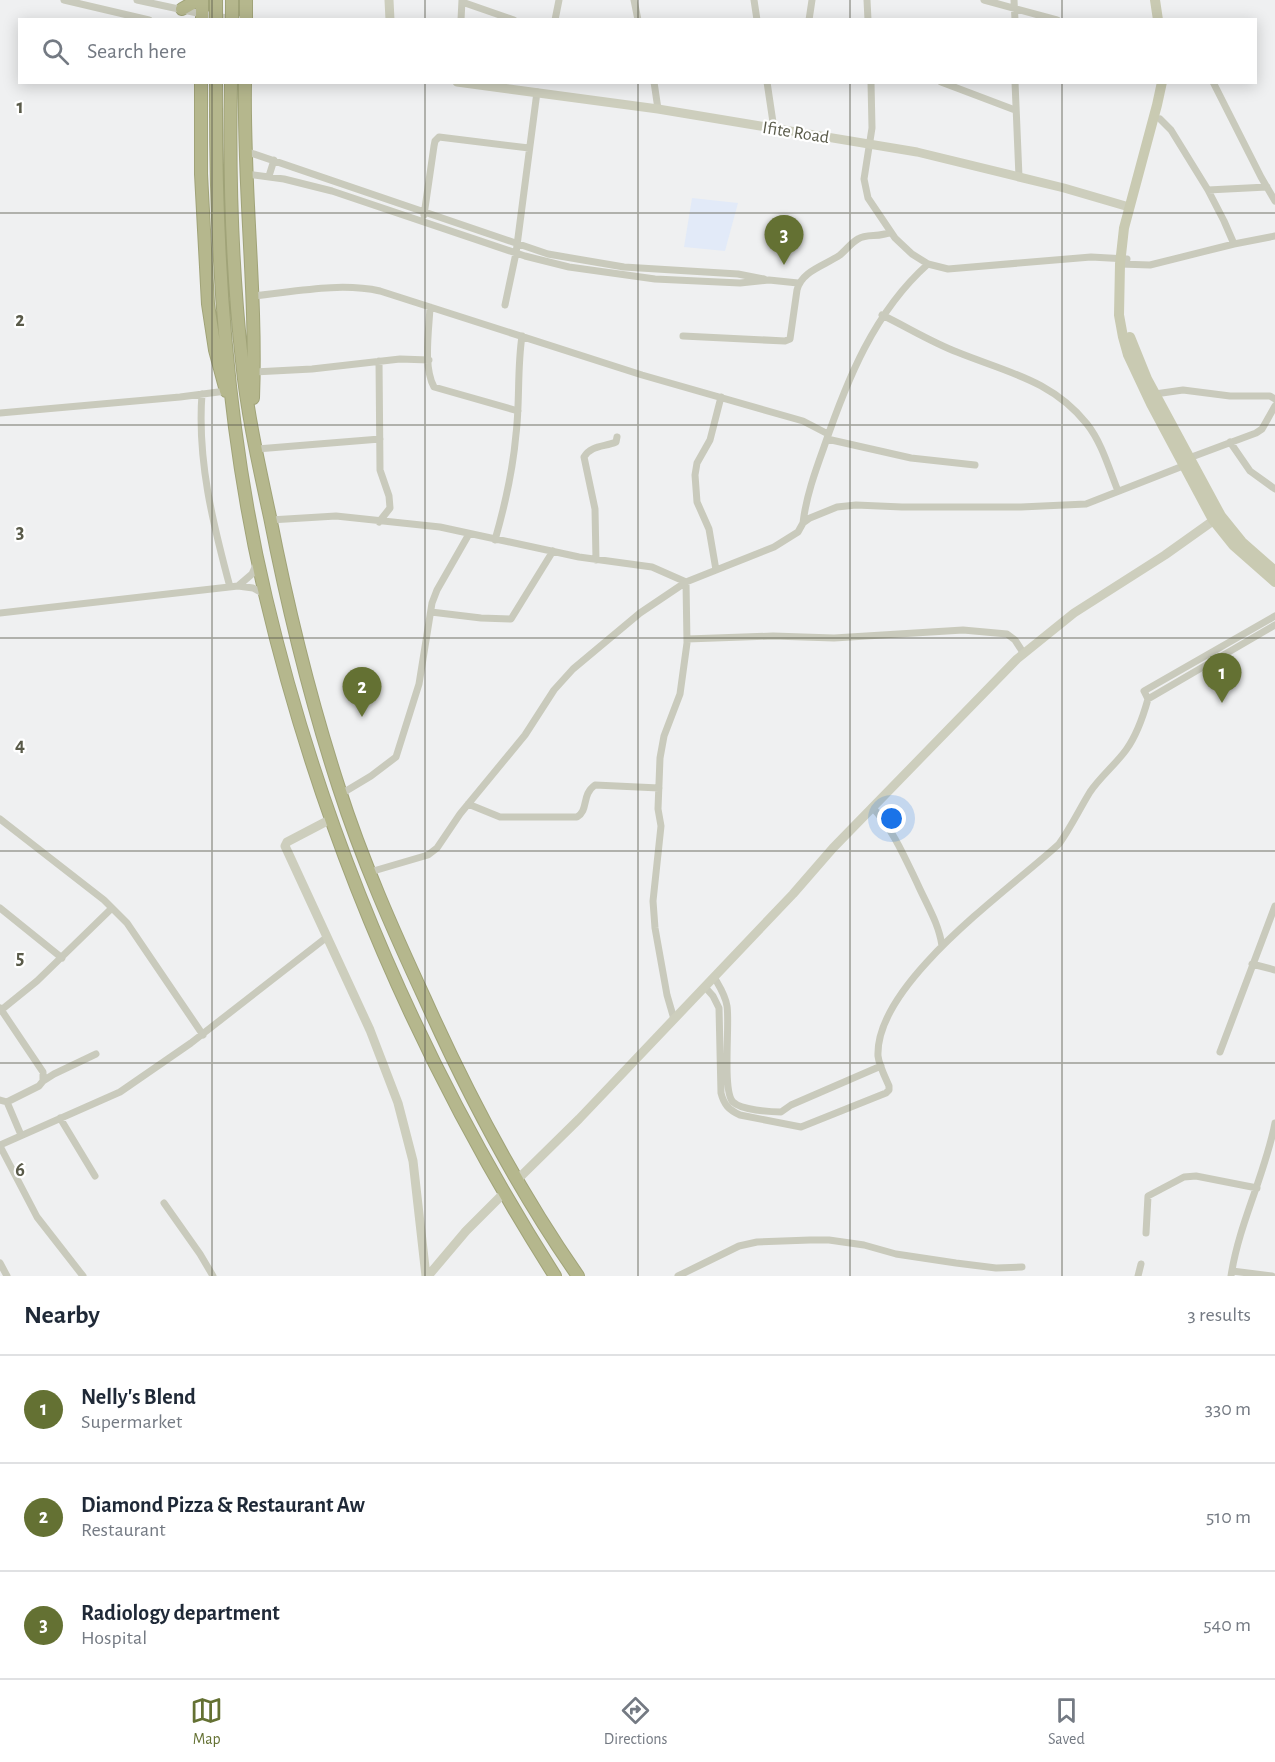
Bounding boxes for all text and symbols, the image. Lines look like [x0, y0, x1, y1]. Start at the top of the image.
search box [18, 18, 1257, 84]
icon: search [39, 35, 72, 68]
text: Search here [87, 40, 186, 62]
text: 1 [16, 97, 24, 117]
street label: Ifite Road [761, 119, 831, 147]
pin: 3 [764, 216, 804, 265]
text: 2 [15, 310, 25, 330]
text: 3 [16, 522, 24, 542]
pin: 1 [1202, 654, 1242, 703]
pin: 2 [342, 668, 382, 717]
text: 4 [15, 735, 25, 755]
your location [877, 804, 906, 833]
text: 5 [16, 948, 24, 968]
text: 6 [15, 1160, 25, 1180]
text: Nearby [24, 1302, 100, 1328]
text: 3 results [1187, 1305, 1251, 1325]
text: Nelly's Blend [81, 1386, 196, 1408]
text: 1 [40, 1399, 47, 1419]
text: 330 m [1205, 1399, 1251, 1419]
text: Supermarket [81, 1412, 182, 1432]
text: Diamond Pizza & Restaurant Aw [81, 1494, 365, 1516]
text: 2 [39, 1507, 48, 1527]
text: 510 m [1206, 1507, 1251, 1527]
text: Restaurant [81, 1520, 166, 1540]
text: Radiology department [81, 1602, 280, 1624]
text: 3 [39, 1615, 48, 1635]
text: 540 m [1203, 1615, 1251, 1635]
text: Hospital [81, 1628, 147, 1648]
tab: Map [190, 1694, 223, 1749]
tab: Directions [604, 1694, 668, 1749]
tab: Saved [1048, 1694, 1085, 1749]

